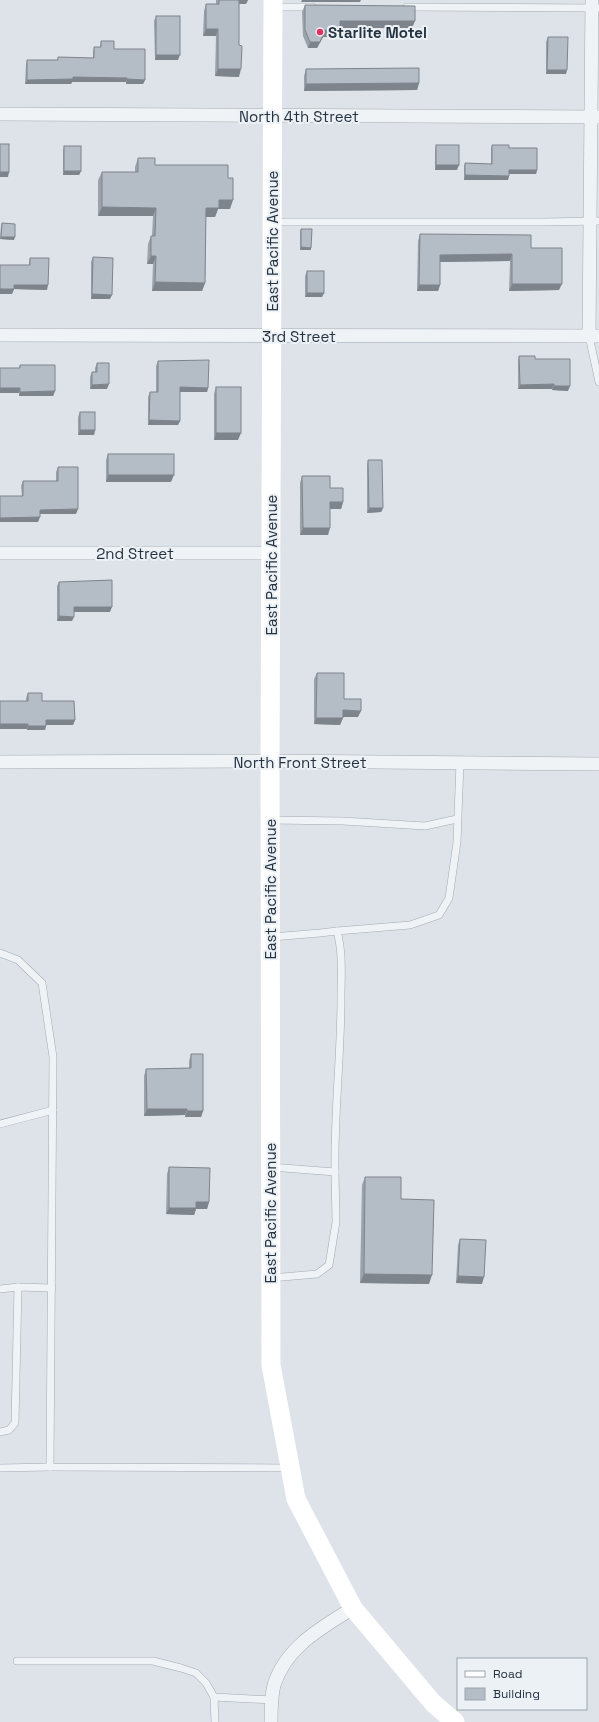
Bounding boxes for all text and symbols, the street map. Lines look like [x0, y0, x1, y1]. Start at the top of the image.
place label: Starlite Motel [328, 23, 427, 42]
marker: Starlite Motel [315, 27, 325, 37]
street label: North 4th Street [239, 107, 359, 126]
street label: East Pacific Avenue [263, 170, 282, 311]
street label: 3rd Street [262, 327, 336, 346]
street label: East Pacific Avenue [262, 494, 281, 635]
street label: 2nd Street [96, 544, 174, 563]
street label: North Front Street [233, 753, 367, 772]
street label: East Pacific Avenue [261, 818, 280, 959]
street label: East Pacific Avenue [261, 1142, 280, 1283]
legend [457, 1658, 587, 1710]
text: Road [493, 1666, 522, 1682]
text: Building [493, 1686, 540, 1702]

